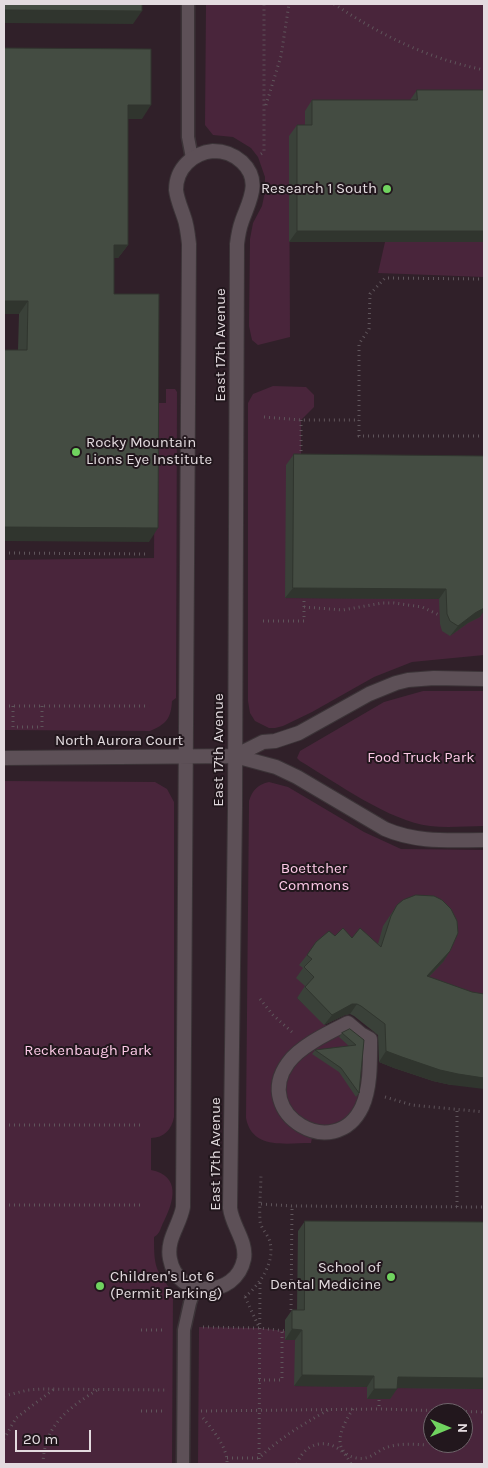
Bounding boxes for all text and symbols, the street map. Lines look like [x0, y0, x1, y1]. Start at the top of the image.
place label: Research 1 South [261, 180, 377, 198]
marker: Research 1 South [381, 183, 393, 195]
street label: East 17th Avenue [212, 288, 230, 402]
place label: Rocky Mountain Lions Eye Institute [86, 434, 212, 469]
marker: Rocky Mountain Lions Eye Institute [70, 446, 82, 458]
street label: East 17th Avenue [210, 693, 228, 807]
street label: North Aurora Court [55, 732, 183, 750]
park label: Food Truck Park [367, 749, 475, 767]
park label: Boettcher Commons [279, 860, 349, 895]
park label: Reckenbaugh Park [24, 1042, 152, 1060]
street label: East 17th Avenue [207, 1097, 225, 1211]
place label: School of Dental Medicine [270, 1259, 381, 1294]
place label: Children's Lot 6 (Permit Parking) [110, 1268, 222, 1303]
marker: School of Dental Medicine [385, 1271, 397, 1283]
marker: Children's Lot 6 (Permit Parking) [94, 1280, 106, 1292]
north arrow [423, 1403, 473, 1453]
scale bar [18, 1420, 94, 1452]
text: N [454, 1423, 471, 1433]
text: 20 m [23, 1430, 58, 1448]

